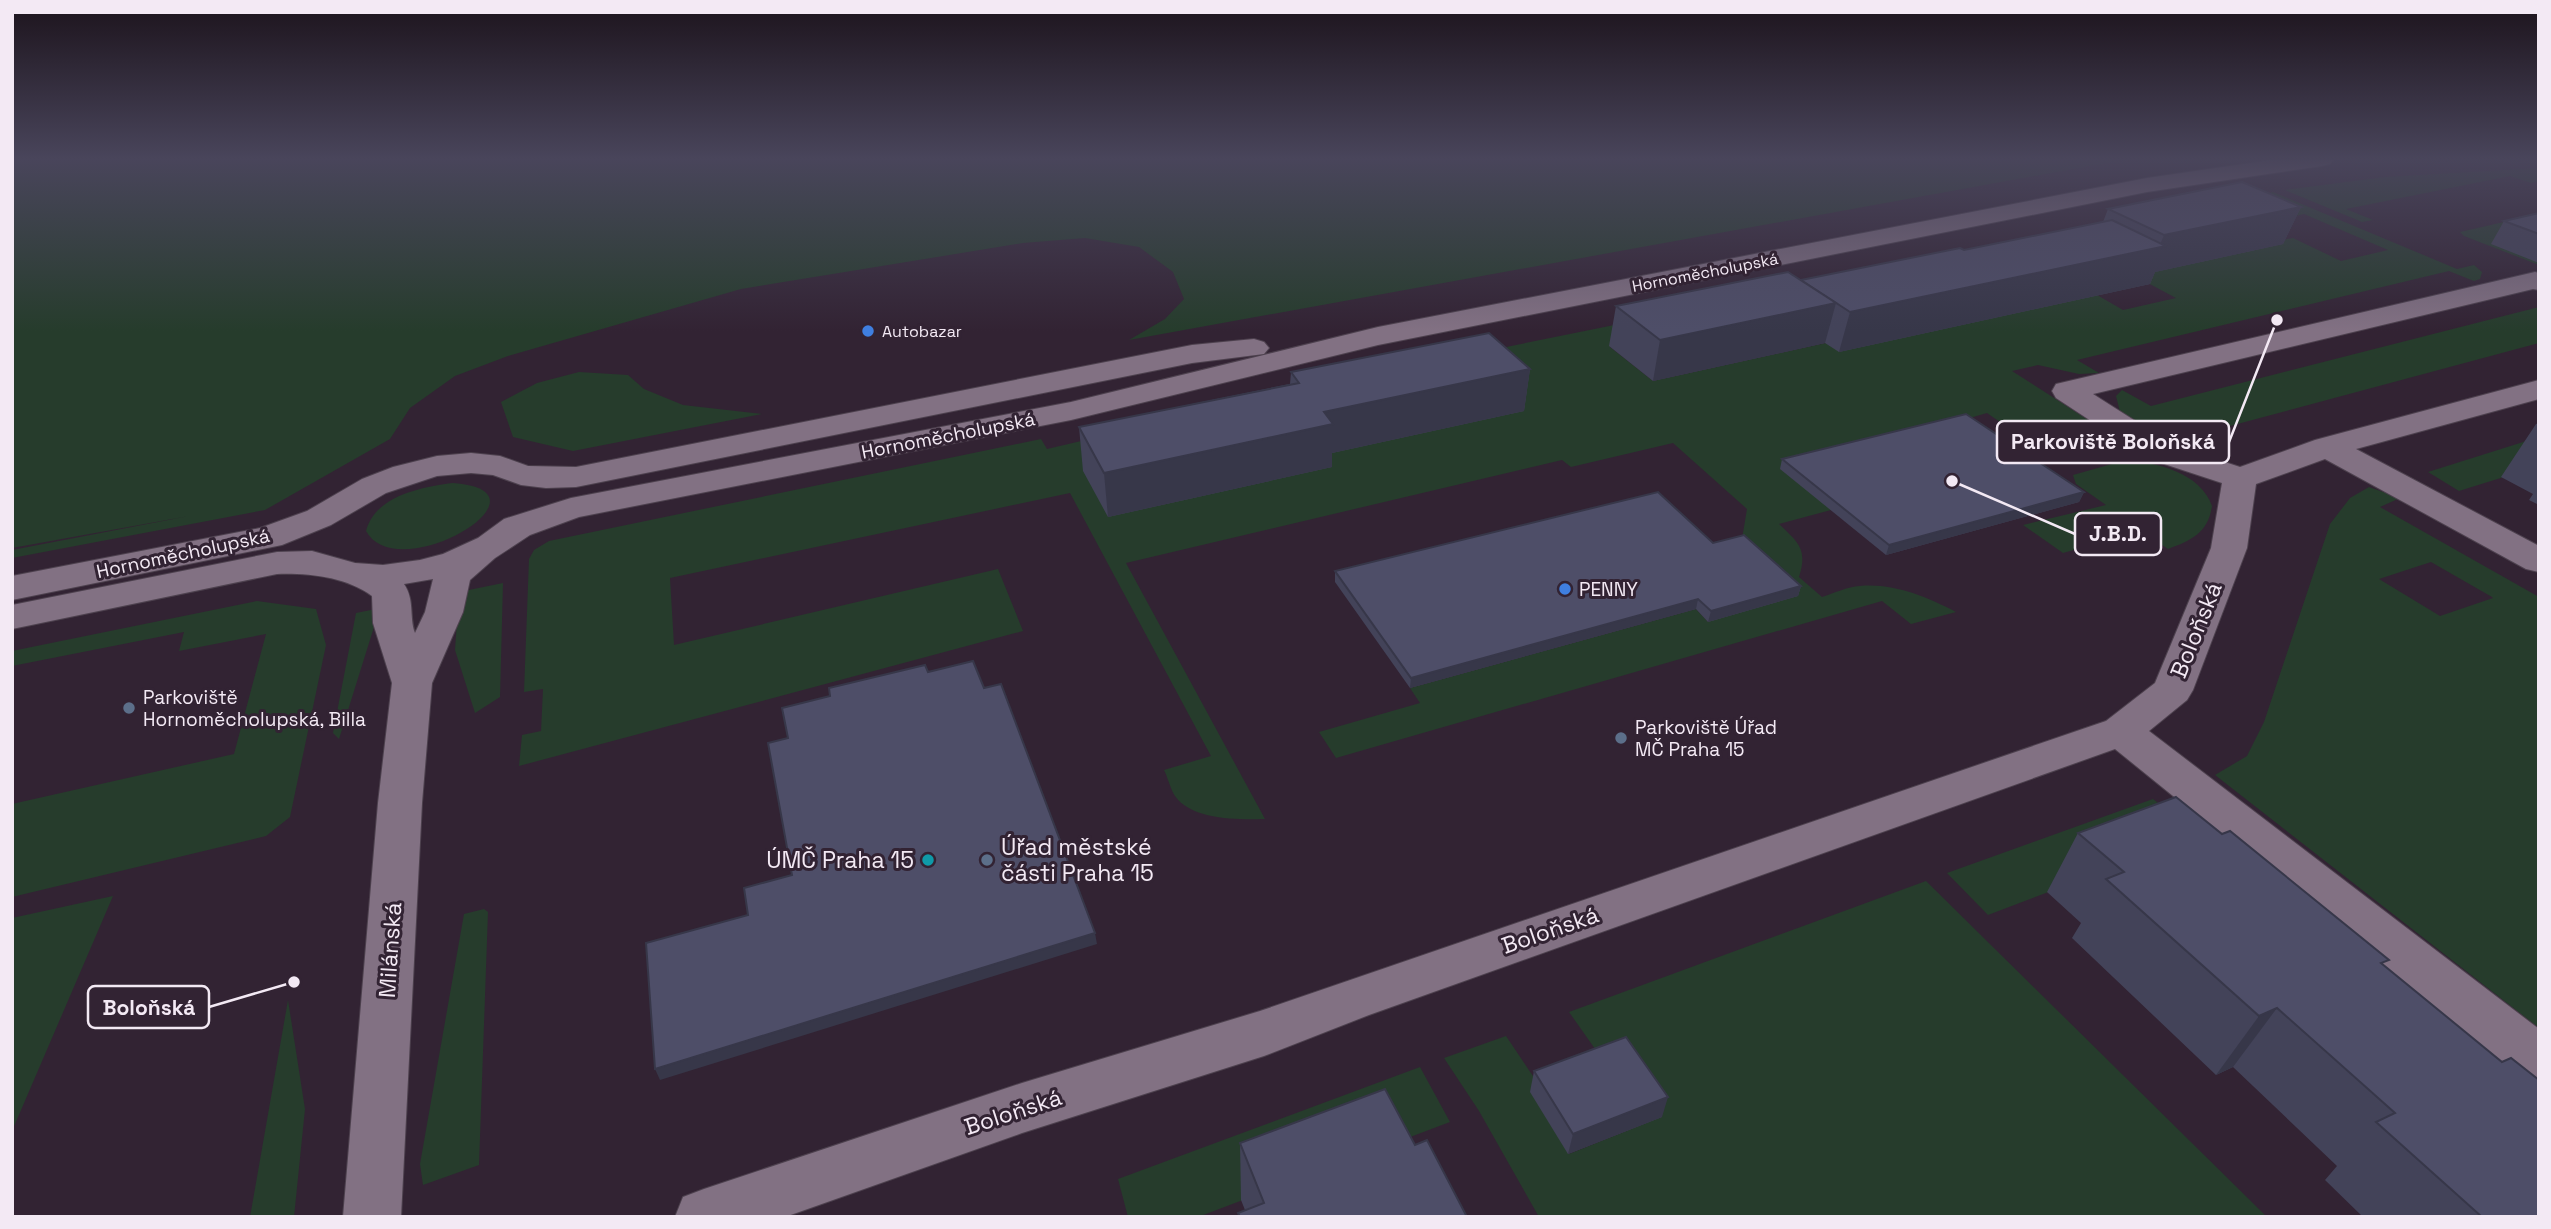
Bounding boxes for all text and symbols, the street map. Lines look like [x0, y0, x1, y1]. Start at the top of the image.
street label: Hornoměcholupská [1630, 248, 1780, 297]
place label: Autobazar [882, 321, 962, 342]
marker: Autobazar [860, 323, 876, 339]
street label: Hornoměcholupská [859, 406, 1037, 465]
callout: Parkoviště Boloňská [1997, 421, 2229, 463]
text: Parkoviště Boloňská [2011, 428, 2215, 455]
callout: J.B.D. [2075, 513, 2161, 555]
text: J.B.D. [2089, 520, 2147, 547]
street label: Hornoměcholupská [94, 523, 272, 584]
place label: PENNY [1579, 577, 1638, 602]
street label: Boloňská [2163, 578, 2229, 682]
marker: PENNY [1557, 581, 1573, 597]
place label: Parkoviště Hornoměcholupská, Billa [143, 685, 366, 732]
marker: Parkoviště Hornoměcholupská, Billa [121, 700, 137, 716]
place label: Parkoviště Úřad MČ Praha 15 [1635, 715, 1777, 762]
marker: Parkoviště Úřad MČ Praha 15 [1613, 730, 1629, 746]
place label: Úřad městské části Praha 15 [1001, 832, 1154, 888]
place label: ÚMČ Praha 15 [766, 845, 914, 875]
marker: ÚMČ Praha 15 [920, 852, 936, 868]
marker: Úřad městské části Praha 15 [979, 852, 995, 868]
street label: Boloňská [1497, 899, 1603, 961]
street label: Milánská [372, 901, 408, 999]
callout: Boloňská [88, 986, 209, 1028]
text: Boloňská [103, 994, 195, 1021]
street label: Boloňská [960, 1082, 1066, 1142]

